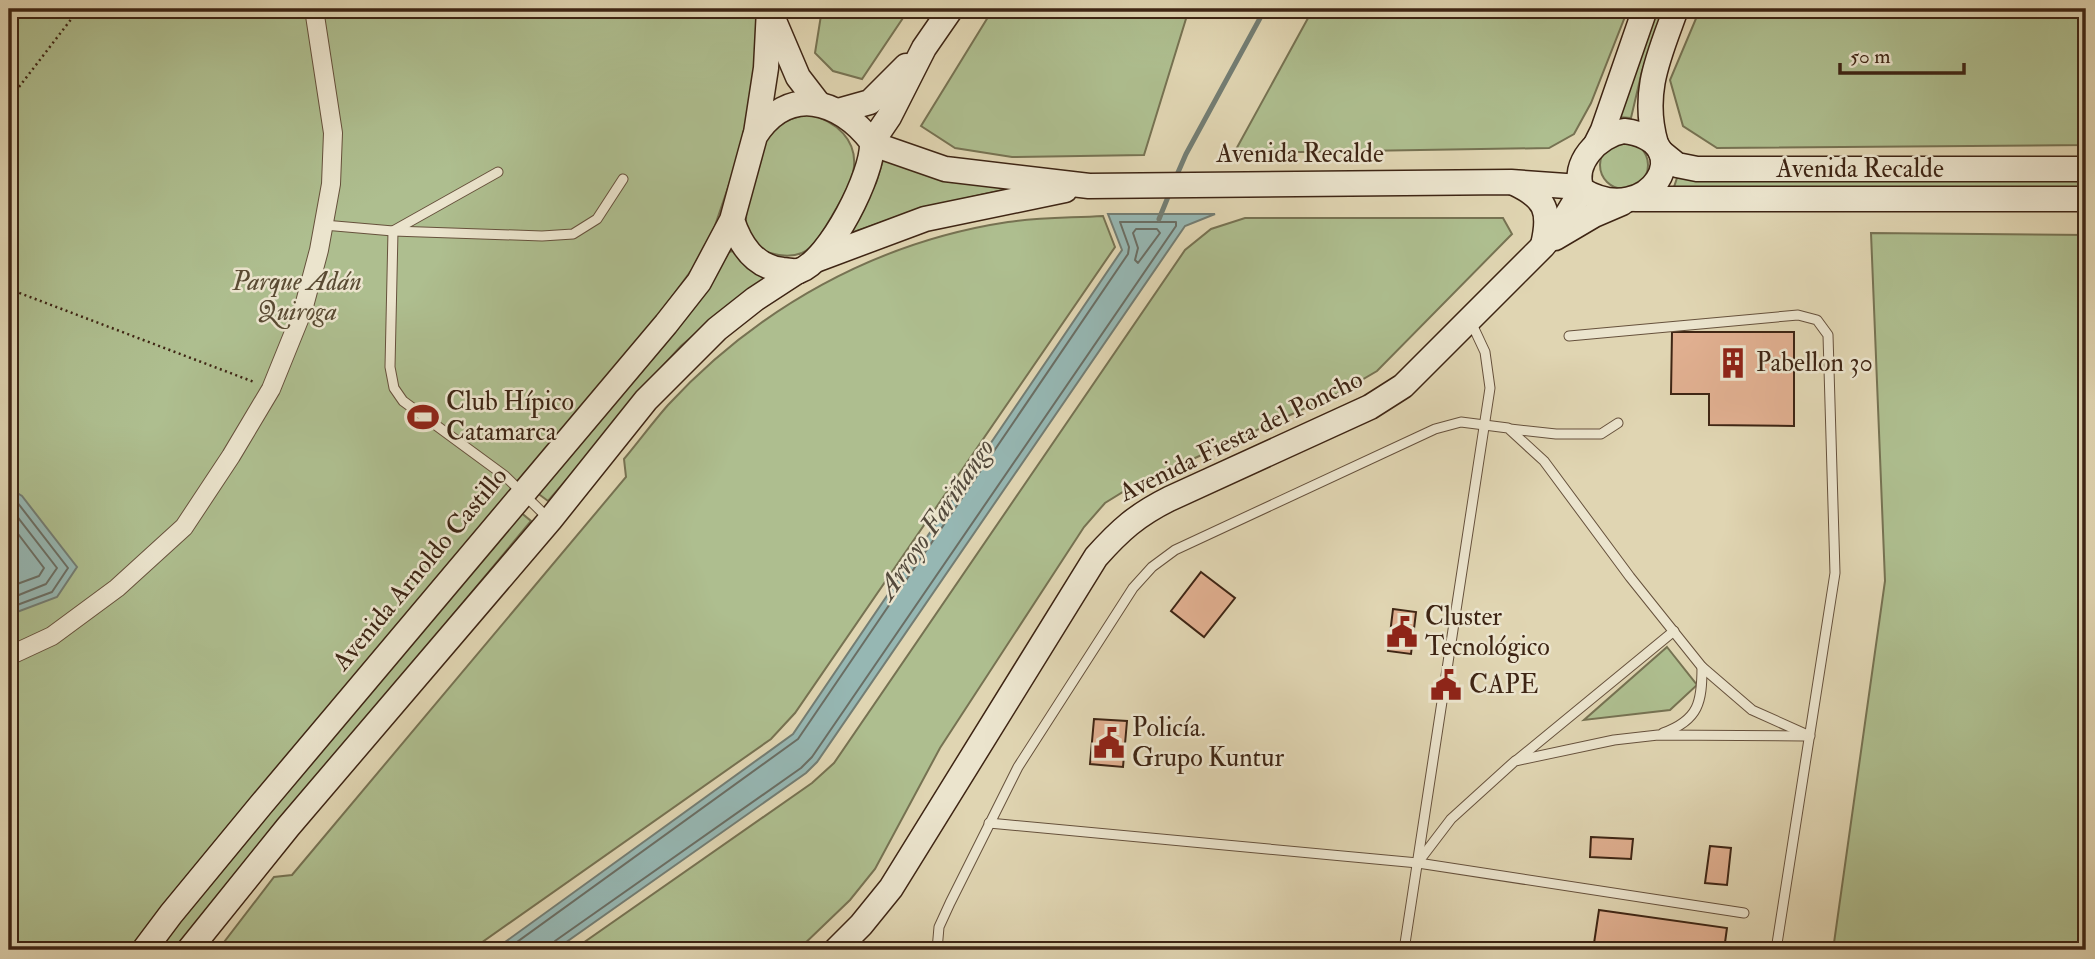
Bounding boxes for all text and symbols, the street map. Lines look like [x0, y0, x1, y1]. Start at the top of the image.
scale bar [1840, 32, 1964, 76]
text: 50 m [1850, 43, 1891, 70]
street label: Avenida Recalde [1215, 138, 1384, 170]
street label: Avenida Recalde [1775, 153, 1944, 185]
park label: Parque Adán Quiroga [231, 266, 362, 329]
building icon: Pabellon 30 [1716, 346, 1750, 380]
place label: Pabellon 30 [1756, 347, 1873, 379]
street label: Avenida Fiesta del Poncho [1113, 363, 1368, 509]
place label: Club Hípico Catamarca [446, 386, 574, 448]
sports icon: Club Hípico Catamarca [406, 400, 440, 434]
water label: Arroyo Fariñango [868, 432, 1003, 608]
street label: Avenida Arnoldo Castillo [325, 461, 514, 678]
place label: Cluster Tecnológico [1425, 601, 1550, 663]
public building icon: Cluster Tecnológico [1385, 615, 1419, 649]
public building icon: CAPE [1429, 668, 1463, 702]
place label: CAPE [1469, 669, 1539, 701]
place label: Policía. Grupo Kuntur [1132, 712, 1284, 775]
public building icon: Policía. Grupo Kuntur [1092, 726, 1126, 760]

